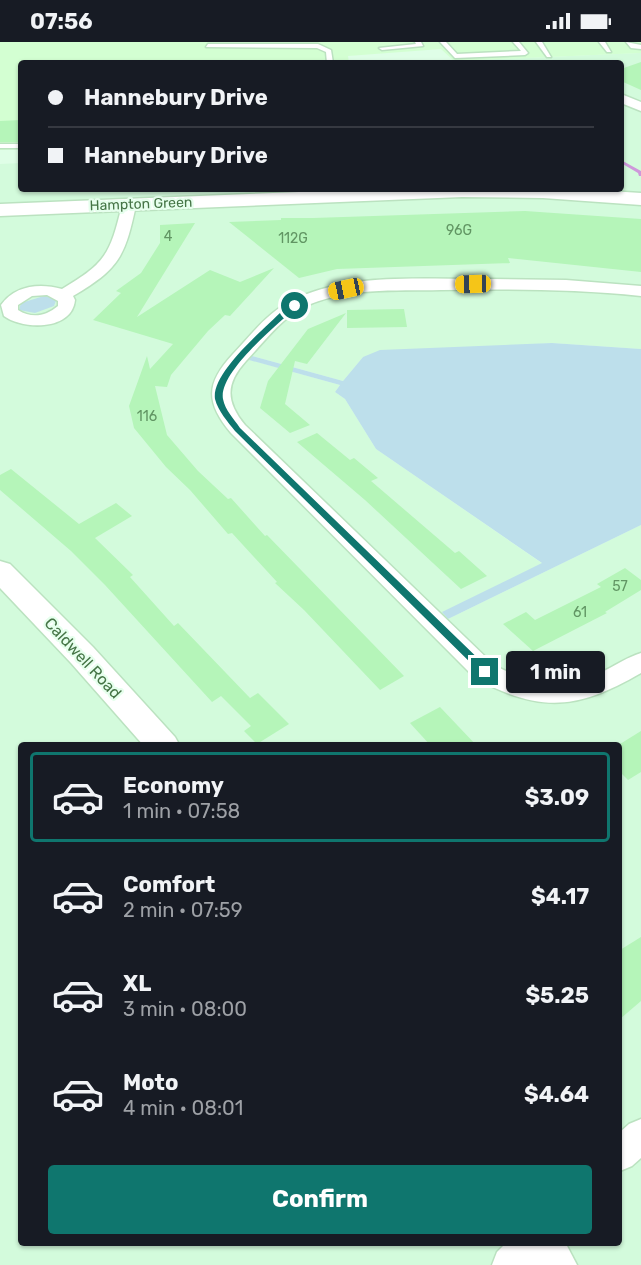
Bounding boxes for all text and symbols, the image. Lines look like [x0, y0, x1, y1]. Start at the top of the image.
text: 07:56 [30, 8, 93, 35]
text: Hannebury Drive [84, 84, 268, 111]
text: Hannebury Drive [84, 142, 268, 169]
street label: Hampton Green [89, 194, 193, 214]
house number: 96G [446, 222, 472, 239]
house number: 4 [164, 228, 173, 245]
house number: 112G [278, 230, 308, 247]
car [455, 275, 491, 293]
car [327, 276, 365, 302]
route start [281, 292, 308, 319]
house number: 116 [137, 408, 157, 425]
house number: 57 [612, 578, 628, 595]
house number: 61 [573, 604, 587, 621]
street label: Caldwell Road [41, 613, 125, 703]
callout: 1 min [506, 651, 605, 693]
route end [471, 658, 498, 685]
text: 1 min [530, 660, 581, 684]
icon: car [51, 770, 105, 824]
text: Economy [123, 772, 224, 799]
text: $3.09 [525, 784, 589, 811]
text: 1 min · 07:58 [123, 799, 240, 823]
icon: car [51, 869, 105, 923]
text: Comfort [123, 871, 215, 898]
text: $4.17 [531, 883, 589, 910]
text: 2 min · 07:59 [123, 898, 243, 922]
icon: car [51, 968, 105, 1022]
text: XL [123, 970, 151, 997]
text: $5.25 [525, 982, 589, 1009]
text: 3 min · 08:00 [123, 997, 247, 1021]
icon: car [51, 1067, 105, 1121]
text: Moto [123, 1069, 178, 1096]
text: $4.64 [524, 1081, 589, 1108]
text: 4 min · 08:01 [123, 1096, 243, 1120]
button: Confirm [48, 1165, 592, 1234]

